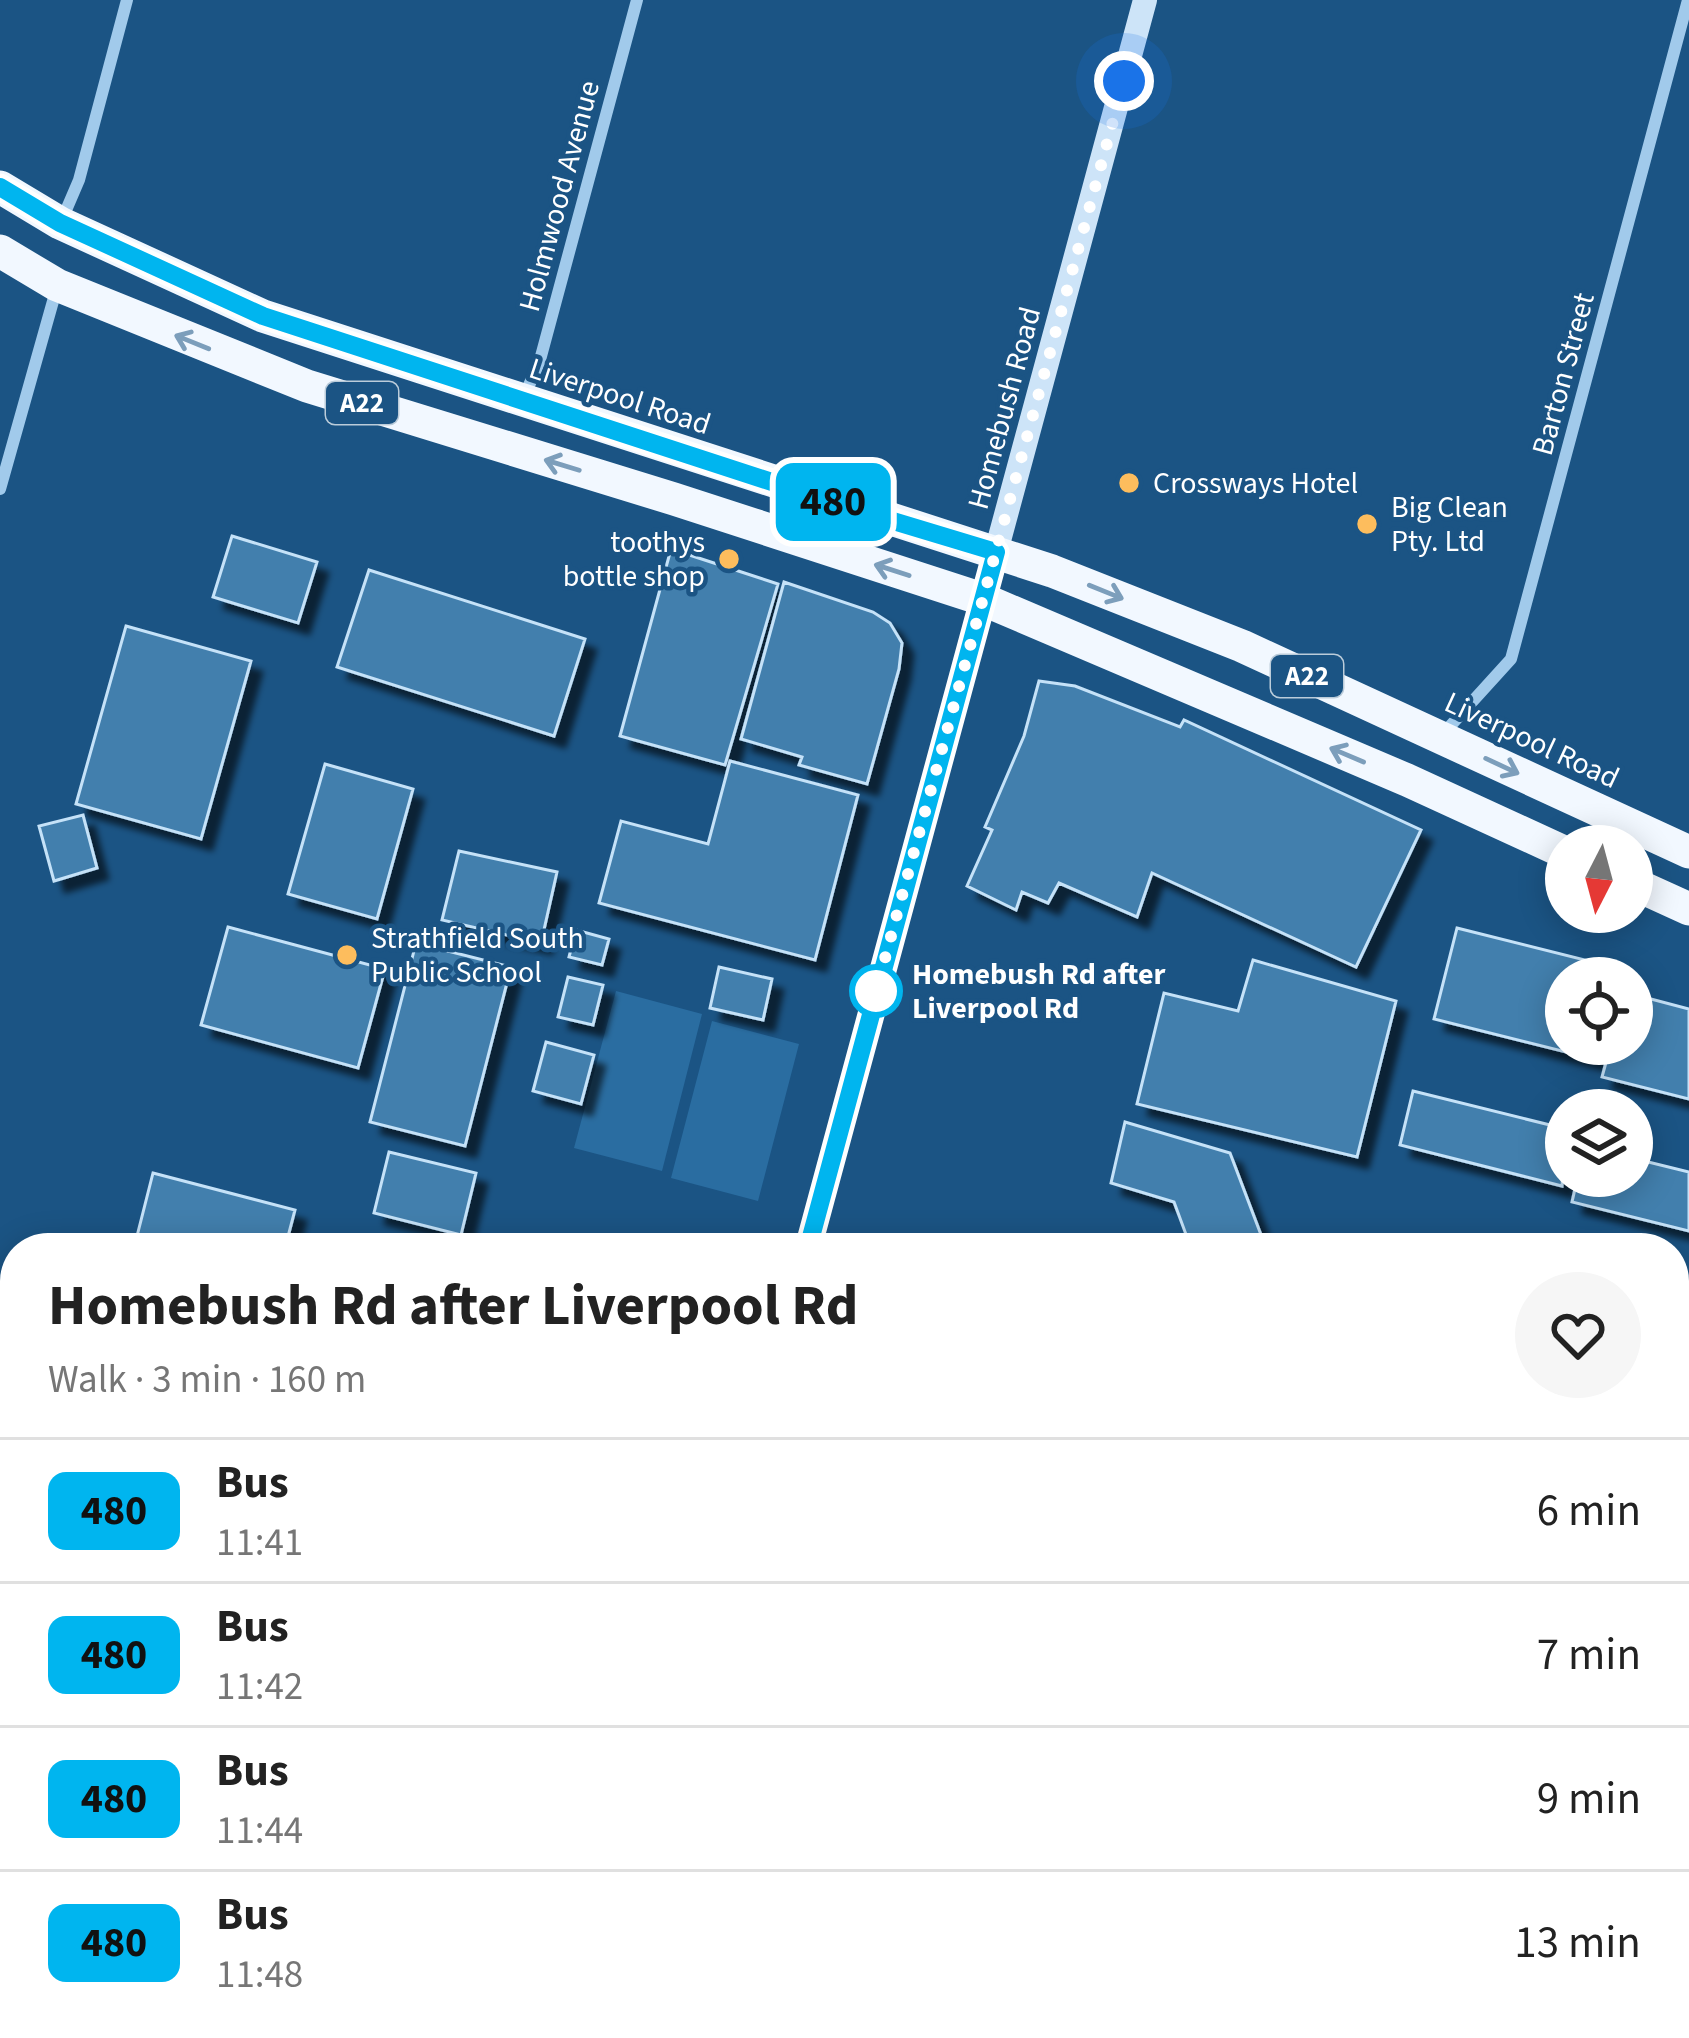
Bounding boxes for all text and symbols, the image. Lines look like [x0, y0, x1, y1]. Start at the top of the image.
your location [1094, 51, 1154, 111]
street label: Holmwood Avenue [508, 76, 611, 316]
street label: Barton Street [1521, 288, 1606, 460]
street label: Homebush Road [957, 302, 1052, 514]
one-way arrow [175, 330, 212, 351]
street label: Liverpool Road [524, 347, 716, 446]
road number: A22 [326, 382, 398, 424]
one-way arrow [544, 452, 582, 474]
place label: Crossways Hotel [1153, 462, 1358, 505]
line badge: 480 [764, 463, 902, 541]
marker: Crossways Hotel [1116, 470, 1142, 496]
text: 480 [800, 472, 866, 532]
place label: Big Clean Pty. Ltd [1391, 486, 1508, 563]
marker: Big Clean Pty. Ltd [1354, 511, 1380, 537]
place label: toothys bottle shop [563, 521, 705, 598]
marker: toothys bottle shop [716, 546, 742, 572]
one-way arrow [873, 557, 911, 579]
one-way arrow [1087, 583, 1124, 604]
road number: A22 [1271, 655, 1343, 697]
street label: Liverpool Road [1437, 681, 1626, 800]
one-way arrow [1330, 742, 1366, 764]
one-way arrow [1483, 756, 1519, 778]
north arrow [1545, 825, 1653, 933]
map controls [1545, 825, 1653, 1197]
place label: Strathfield South Public School [371, 917, 584, 994]
marker: Strathfield South Public School [334, 942, 360, 968]
place label: Homebush Rd after Liverpool Rd [912, 953, 1165, 1030]
button: locate [1545, 957, 1653, 1065]
marker: Homebush Rd after Liverpool Rd [851, 966, 901, 1016]
button: layers [1545, 1089, 1653, 1197]
text: Homebush Rd after Liverpool Rd [48, 1266, 858, 1347]
button: heart [1515, 1272, 1641, 1398]
text: Walk · 3 min · 160 m [48, 1352, 366, 1408]
text: Bus [216, 1451, 289, 1515]
text: 6 min [1537, 1479, 1641, 1543]
text: 480 [81, 1481, 147, 1541]
text: 11:41 [216, 1515, 303, 1571]
text: Bus [216, 1595, 289, 1659]
text: 7 min [1537, 1623, 1641, 1687]
text: 480 [81, 1625, 147, 1685]
text: 11:42 [216, 1659, 303, 1715]
text: Bus [216, 1739, 289, 1803]
text: 9 min [1537, 1767, 1641, 1831]
text: 480 [81, 1769, 147, 1829]
text: 11:44 [216, 1803, 303, 1859]
text: Bus [216, 1883, 289, 1947]
text: 13 min [1514, 1911, 1641, 1975]
text: 480 [81, 1913, 147, 1973]
text: 11:48 [216, 1947, 303, 2003]

